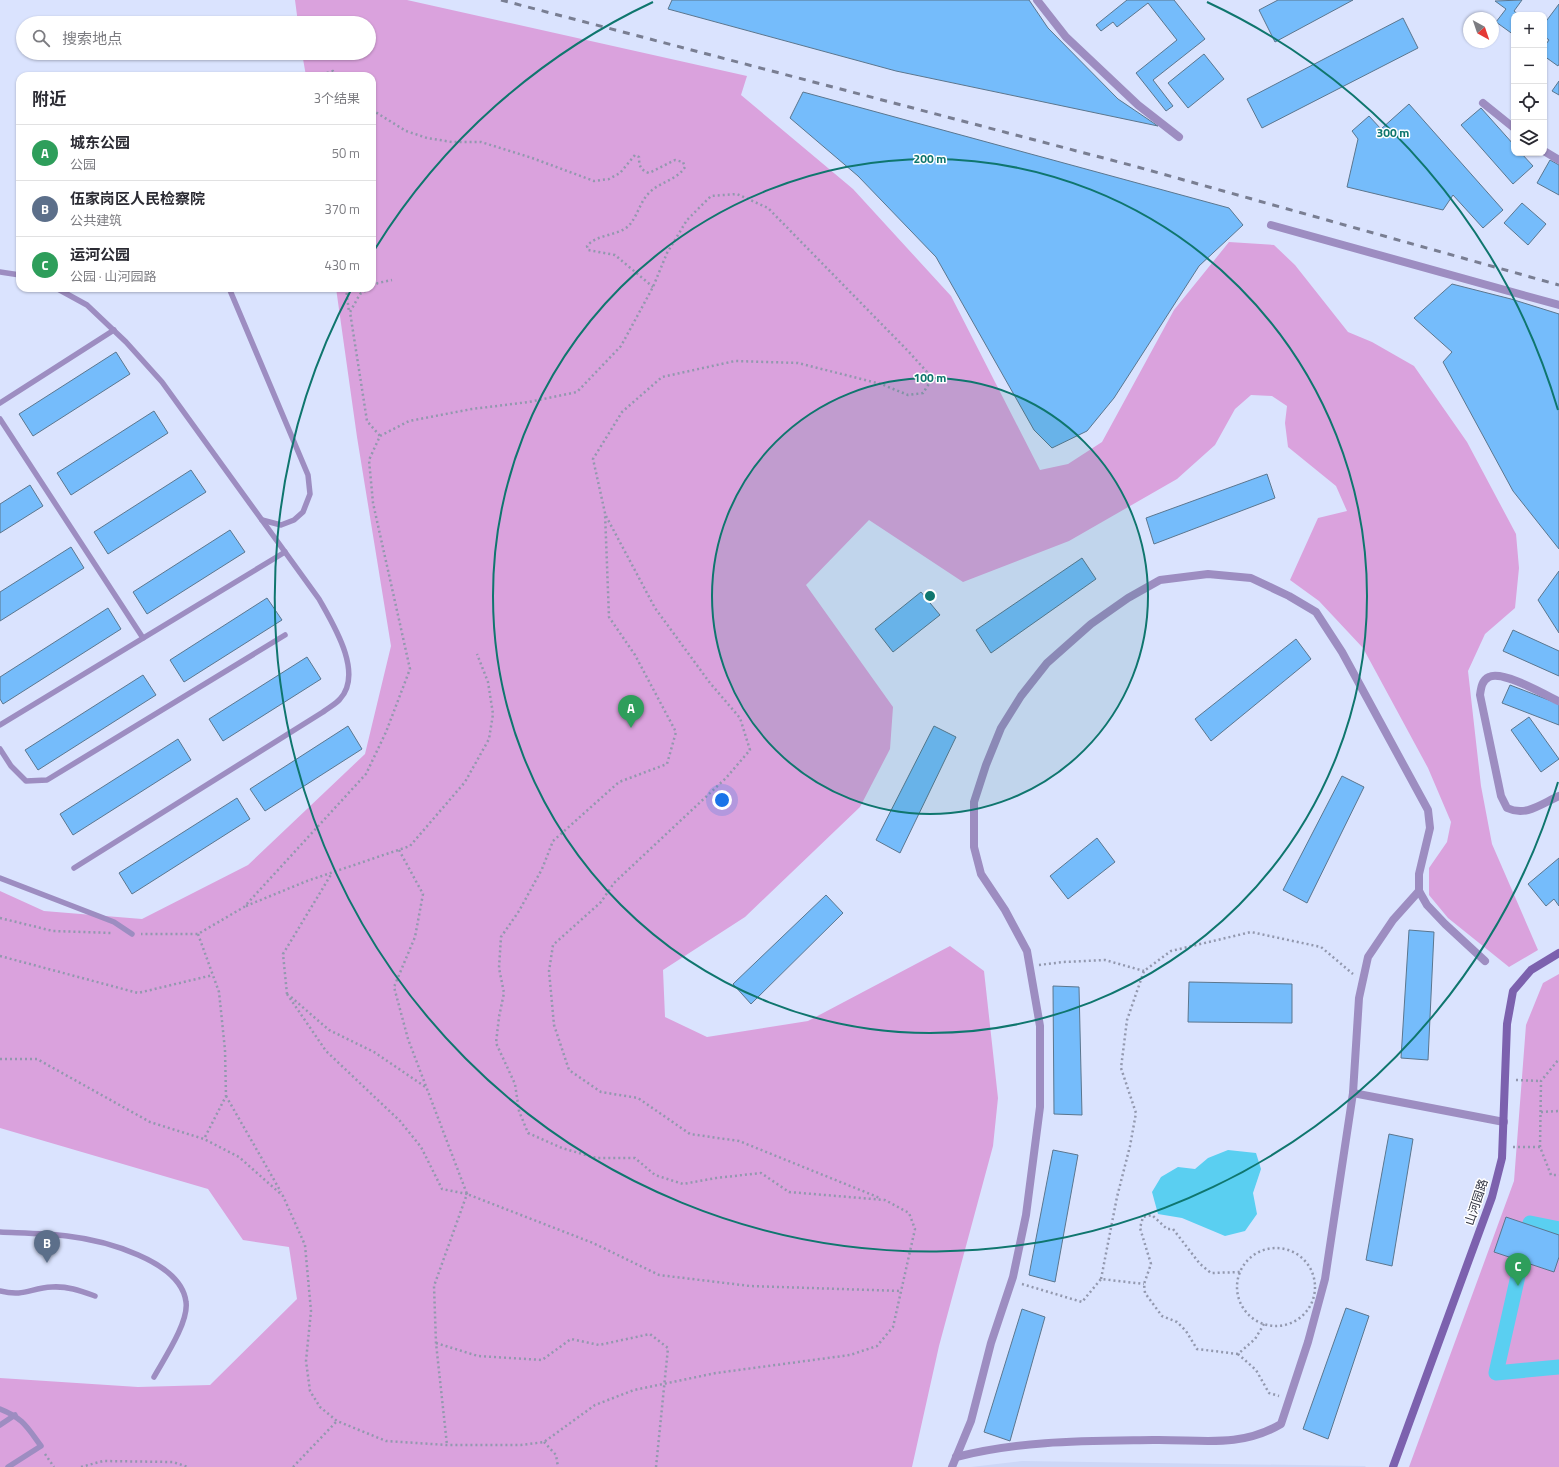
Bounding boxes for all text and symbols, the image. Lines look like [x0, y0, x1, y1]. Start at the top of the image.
north arrow [1463, 12, 1499, 48]
map controls [1511, 12, 1547, 156]
button: + [1511, 12, 1547, 48]
search box [16, 16, 376, 60]
icon: search [30, 27, 52, 49]
text: 搜索地点 [62, 27, 122, 50]
button: − [1511, 48, 1547, 84]
button: locate [1511, 84, 1547, 120]
text: 附近 [32, 86, 66, 112]
text: 3个结果 [314, 88, 360, 108]
button: layers [1511, 120, 1547, 156]
text: 300 m [1377, 123, 1409, 142]
text: 城东公园 [70, 131, 130, 154]
text: A [41, 143, 49, 163]
text: 50 m [332, 143, 360, 163]
text: 200 m [914, 149, 946, 168]
text: 公园 [70, 154, 96, 174]
text: 伍家岗区人民检察院 [70, 187, 205, 210]
text: B [41, 199, 49, 219]
text: 370 m [324, 199, 360, 219]
text: 公共建筑 [70, 210, 122, 230]
text: 运河公园 [70, 243, 130, 266]
text: C [41, 255, 49, 275]
text: 430 m [324, 255, 360, 275]
text: 公园 · 山河园路 [70, 266, 157, 286]
text: 100 m [914, 368, 946, 387]
centre of rings [923, 589, 937, 603]
pin: A [618, 695, 644, 728]
your location [712, 790, 732, 810]
street label: 山河园路 [1460, 1176, 1492, 1228]
pin: B [34, 1230, 60, 1263]
pin: C [1505, 1253, 1531, 1286]

